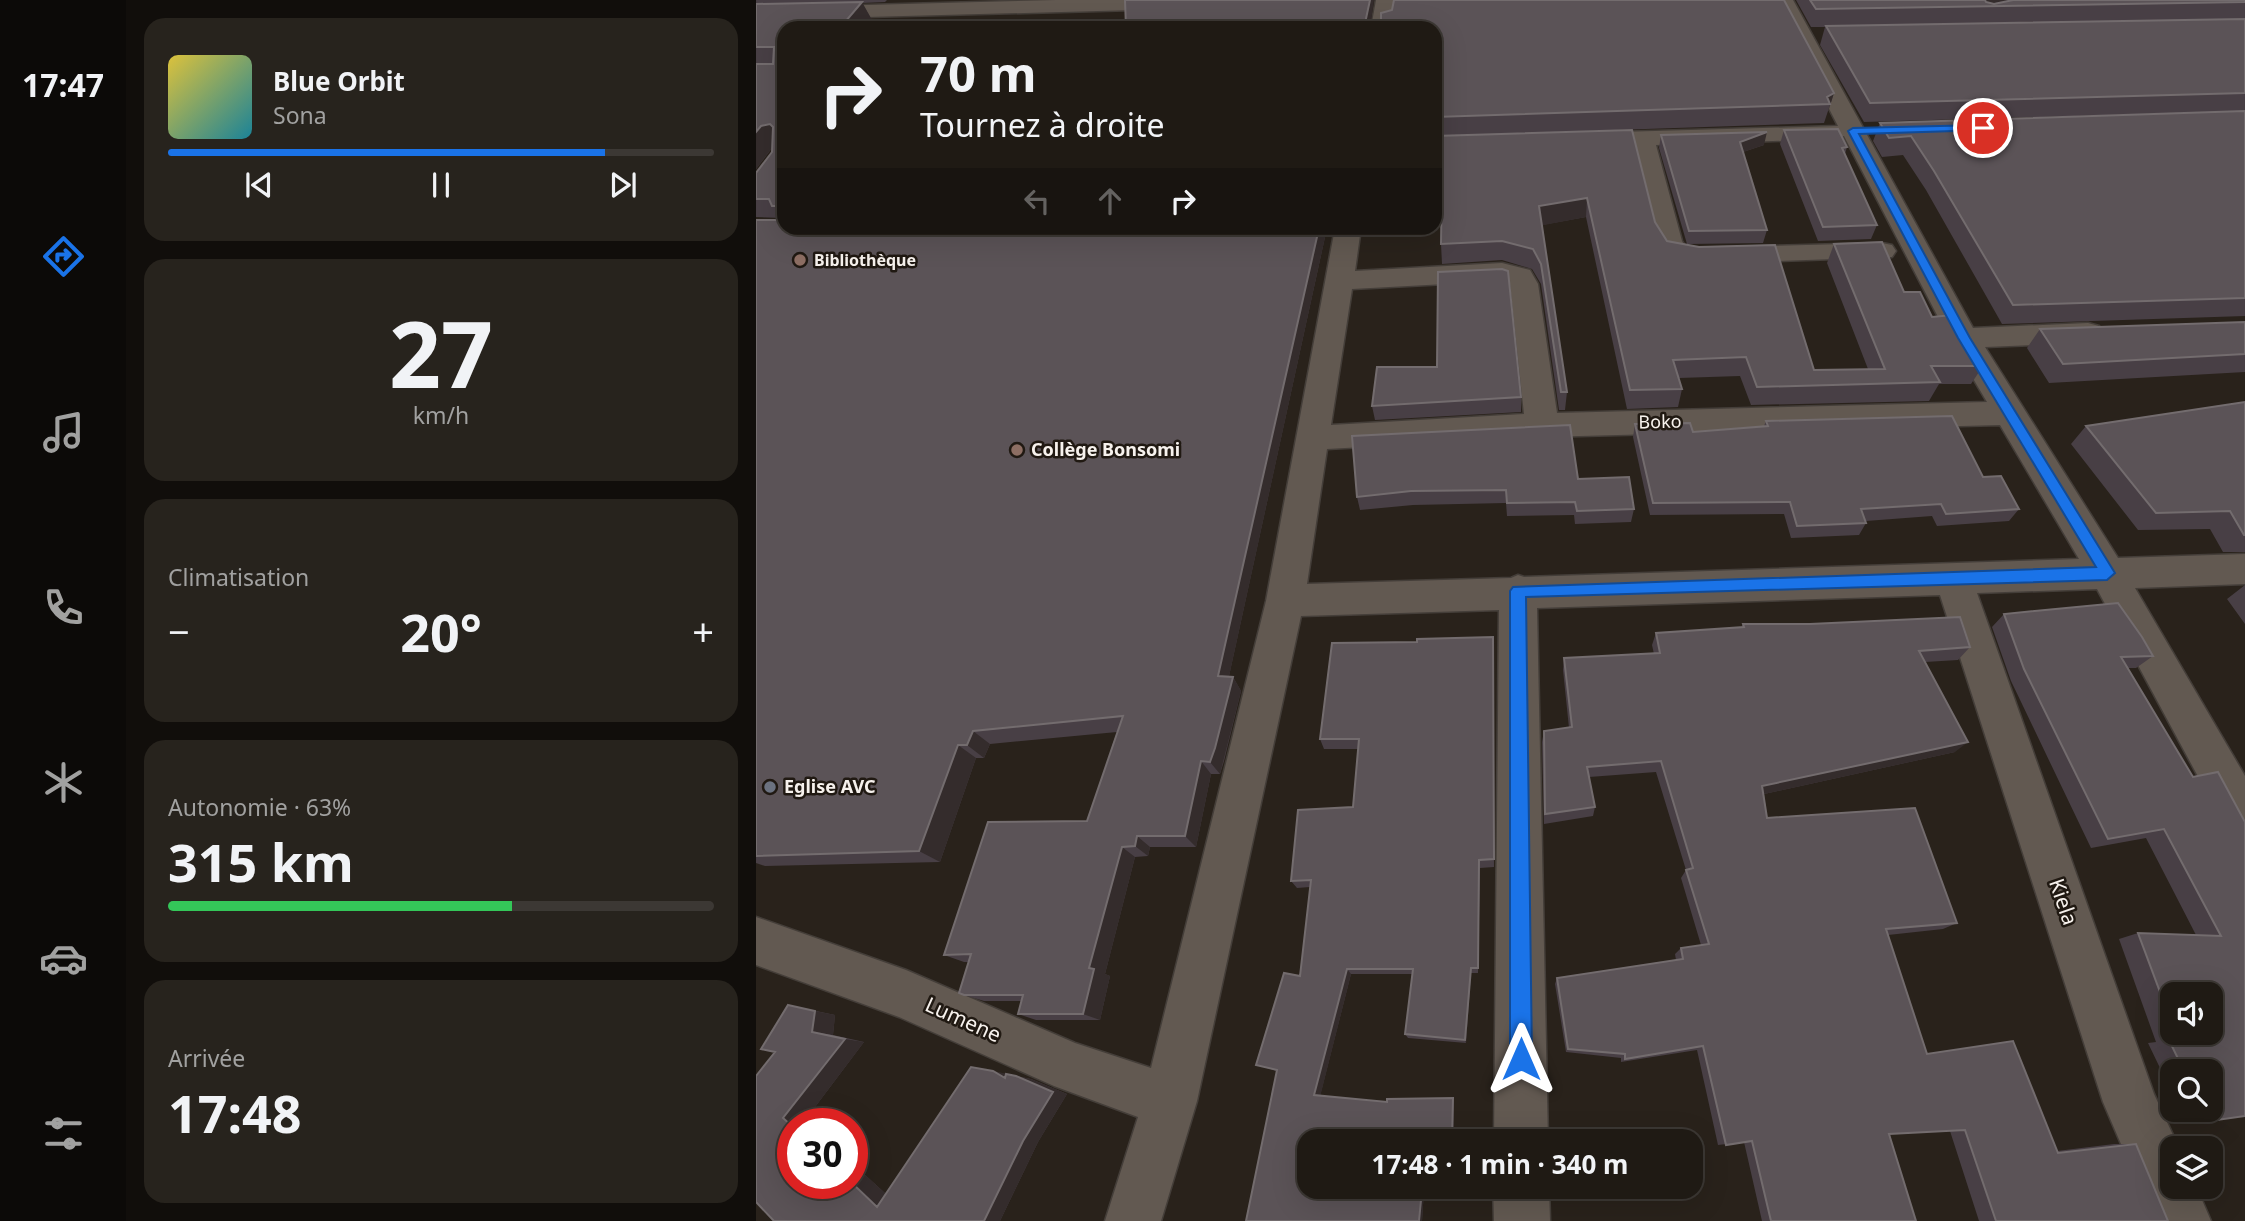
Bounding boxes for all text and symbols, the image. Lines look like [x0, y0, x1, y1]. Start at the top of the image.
text: 70 m [920, 40, 1037, 106]
icon: right [805, 49, 896, 140]
text: 17:47 [22, 63, 104, 106]
text: Blue Orbit [273, 63, 405, 99]
pin [1953, 98, 2013, 158]
text: Sona [273, 99, 327, 131]
text: Tournez à droite [920, 103, 1165, 146]
icon: arrive [1964, 109, 2002, 147]
icon: previous [240, 166, 278, 204]
icon: pause [422, 166, 460, 204]
icon: next [604, 166, 642, 204]
icon: left [1018, 182, 1056, 220]
icon: ahead [1091, 182, 1129, 220]
icon: right [1164, 182, 1202, 220]
icon: directions [39, 232, 88, 281]
place label: Bibliothèque [814, 249, 916, 271]
marker: Bibliothèque [792, 252, 808, 268]
text: 27 [389, 291, 493, 415]
text: km/h [413, 399, 469, 431]
icon: music [39, 408, 88, 457]
street label: Boko [1638, 409, 1682, 433]
place label: Collège Bonsomi [1031, 437, 1180, 461]
marker: Collège Bonsomi [1009, 442, 1025, 458]
text: Climatisation [168, 561, 309, 593]
icon: phone [39, 583, 88, 632]
text: 20° [400, 596, 482, 667]
text: − [168, 605, 190, 657]
text: + [692, 605, 714, 657]
icon: climate [39, 758, 88, 807]
place label: Eglise AVC [784, 774, 875, 798]
marker: Eglise AVC [762, 779, 778, 795]
text: Autonomie · 63% [168, 791, 351, 823]
text: 315 km [168, 826, 354, 897]
street label: Kiela [2043, 875, 2085, 929]
icon: car [39, 934, 88, 983]
map controls [2160, 982, 2223, 1199]
button: sound [2160, 982, 2223, 1045]
street label: Lumene [921, 990, 1006, 1048]
position arrow [1484, 1022, 1558, 1096]
text: Arrivée [168, 1042, 245, 1074]
button: search [2160, 1059, 2223, 1122]
text: 17:48 [168, 1077, 302, 1148]
speed limit sign: 30 [777, 1108, 868, 1199]
icon: filters [39, 1109, 88, 1158]
button: layers [2160, 1136, 2223, 1199]
text: 17:48 · 1 min · 340 m [1372, 1146, 1628, 1182]

